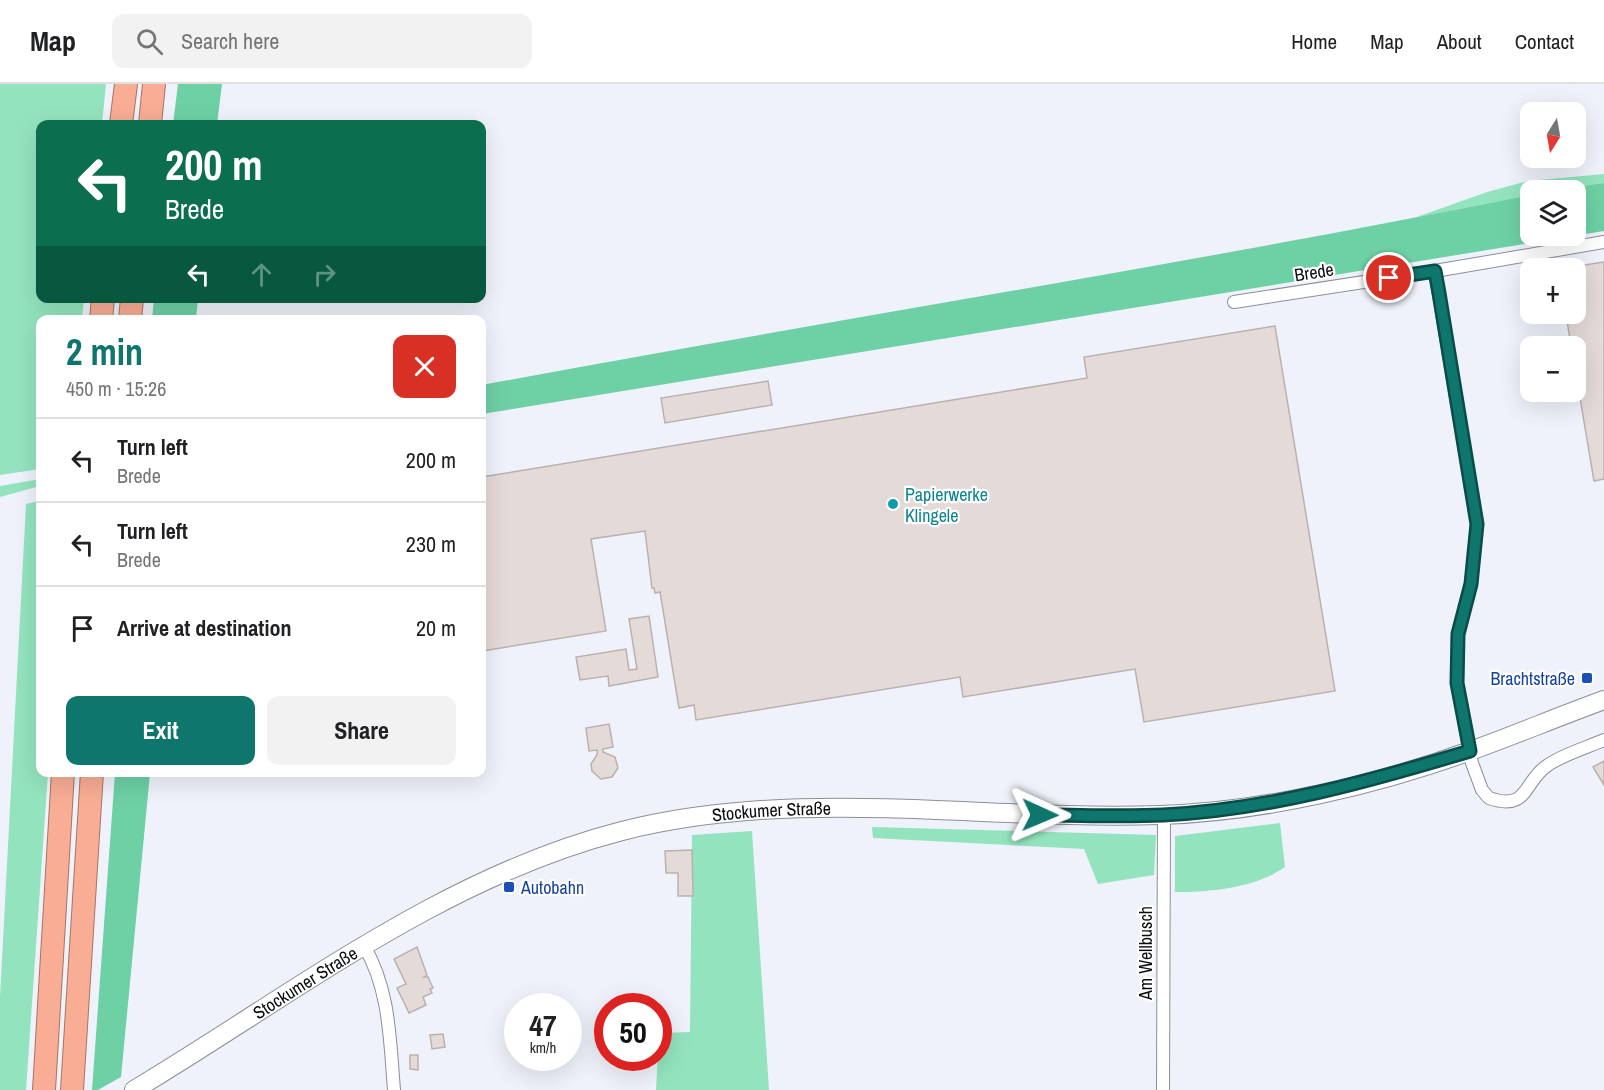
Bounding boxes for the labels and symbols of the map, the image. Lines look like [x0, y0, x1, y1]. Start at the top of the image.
north arrow [1520, 102, 1586, 168]
pin [1363, 252, 1414, 303]
street label: Brede [1293, 257, 1335, 287]
place label: Papierwerke Klingele [905, 482, 988, 528]
marker: Papierwerke Klingele [886, 497, 900, 511]
place label: Brachtstraße [1491, 666, 1575, 691]
marker: Brachtstraße [1580, 671, 1594, 685]
position arrow [1008, 783, 1072, 847]
street label: Stockumer Straße [711, 795, 831, 827]
place label: Autobahn [520, 875, 584, 900]
marker: Autobahn [502, 880, 516, 894]
street label: Am Wellbusch [1133, 906, 1158, 1001]
street label: Stockumer Straße [248, 940, 362, 1025]
speed limit sign: 50 [594, 993, 672, 1071]

